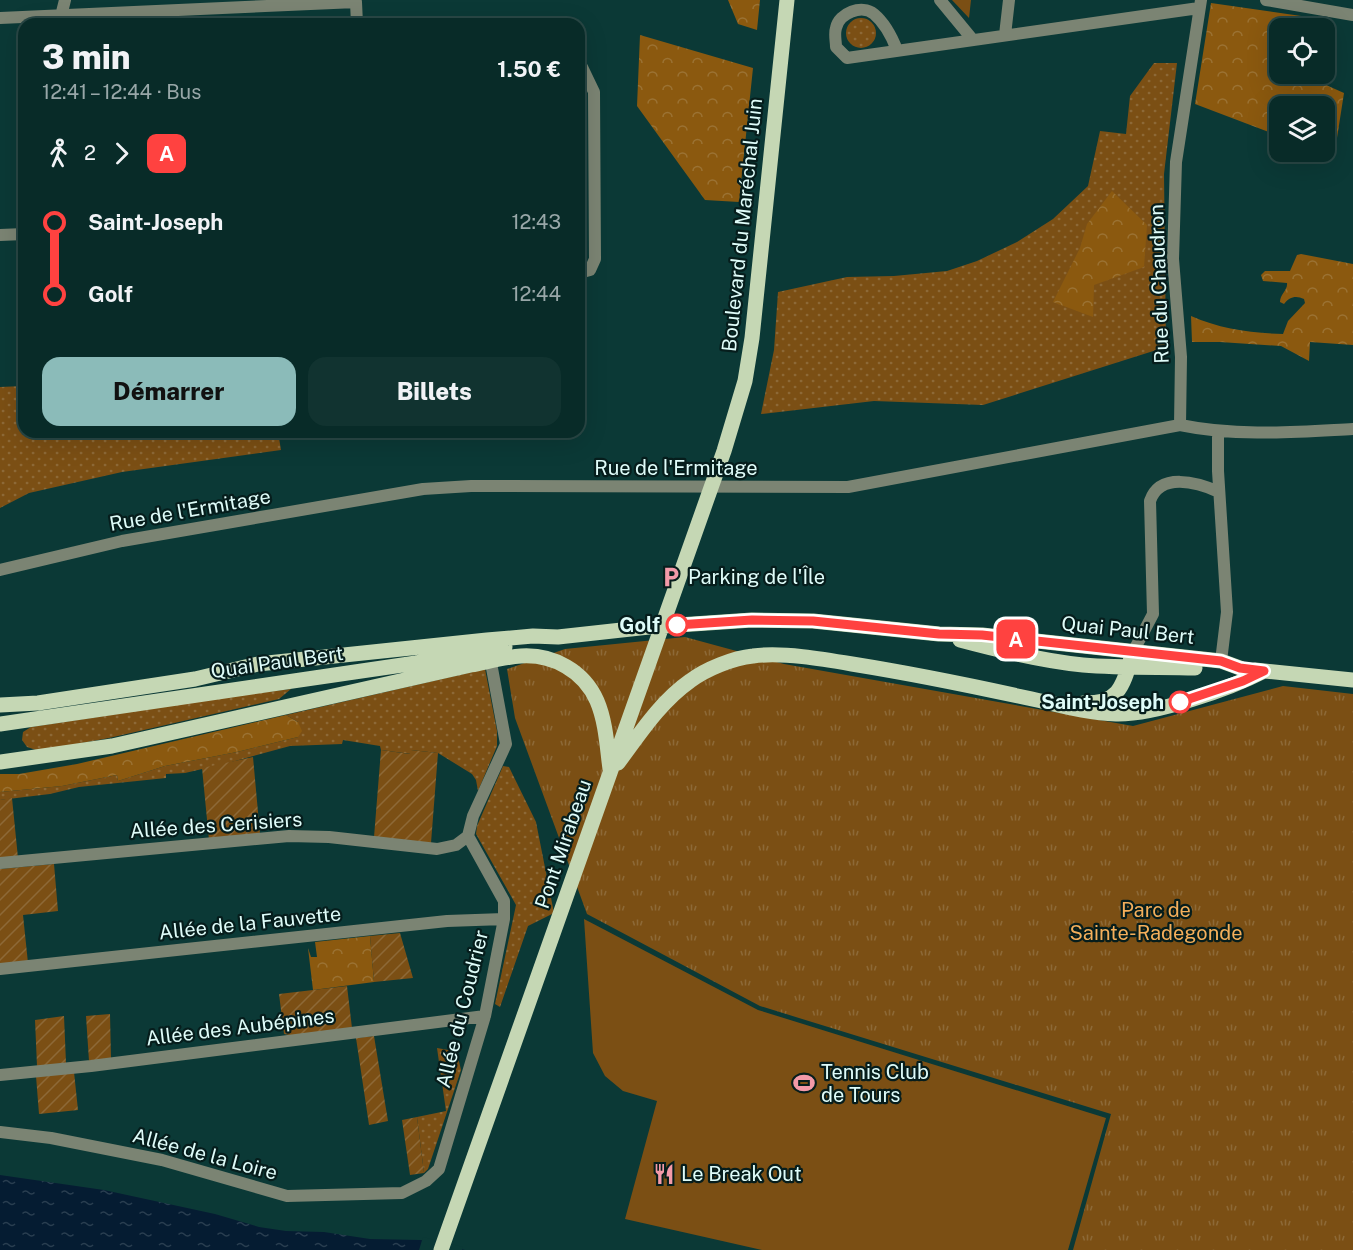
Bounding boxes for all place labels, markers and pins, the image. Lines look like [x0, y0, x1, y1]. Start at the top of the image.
parking icon: Parking de l'Île [659, 565, 683, 589]
place label: Parking de l'Île [688, 565, 825, 589]
place label: Golf [619, 613, 660, 637]
marker: Golf [666, 614, 688, 636]
place label: Saint-Joseph [1041, 690, 1164, 714]
marker: Saint-Joseph [1169, 691, 1191, 713]
place label: Tennis Club de Tours [821, 1060, 929, 1107]
sports icon: Tennis Club de Tours [792, 1071, 816, 1095]
restaurant icon: Le Break Out [652, 1162, 676, 1186]
place label: Le Break Out [681, 1162, 802, 1186]

